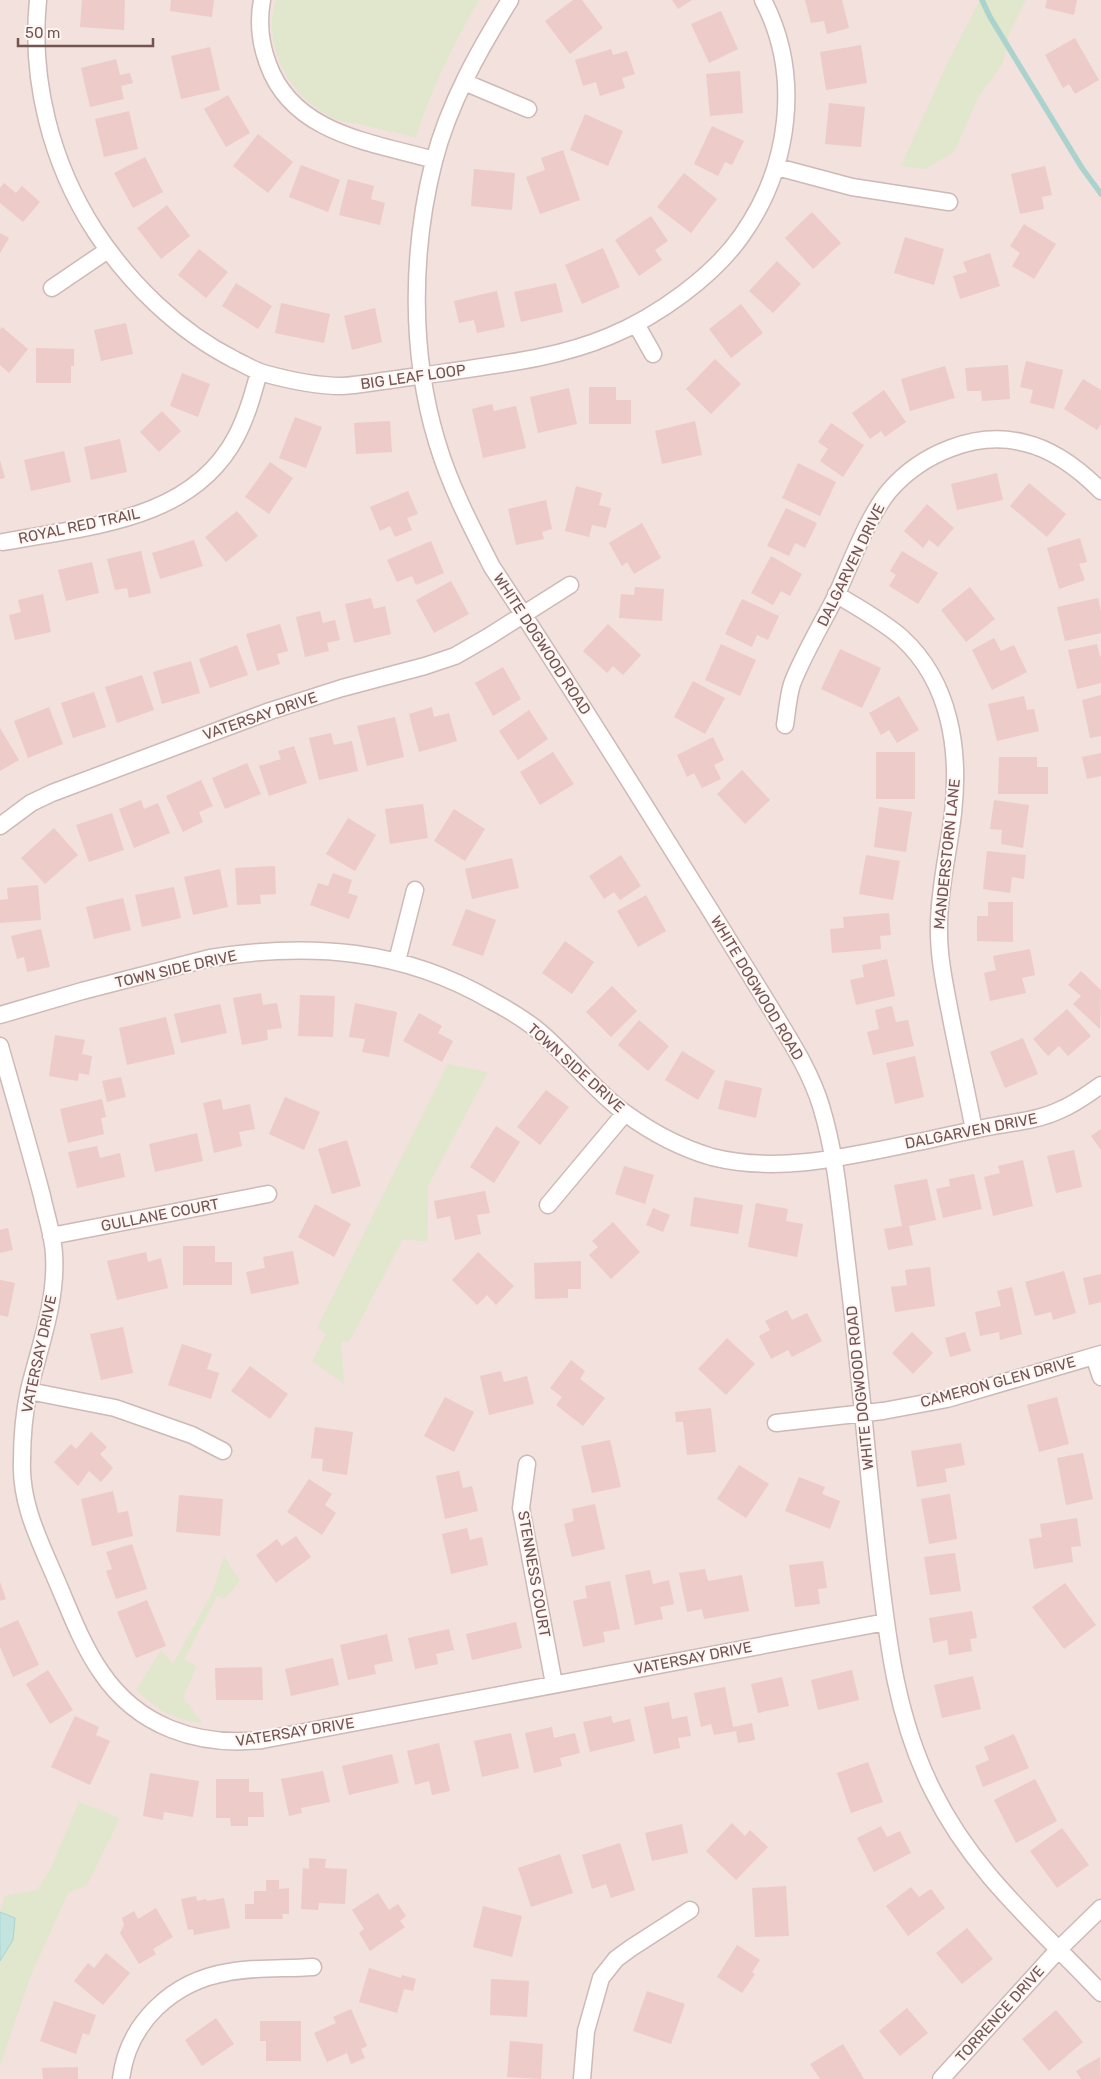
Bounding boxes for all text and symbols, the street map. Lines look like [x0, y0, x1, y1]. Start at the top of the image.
scale bar [18, 15, 152, 47]
text: 50 m [25, 24, 60, 42]
street label: BIG LEAF LOOP [359, 361, 467, 393]
street label: DALGARVEN DRIVE [813, 501, 889, 629]
street label: ROYAL RED TRAIL [17, 504, 142, 548]
street label: WHITE DOGWOOD ROAD [489, 570, 595, 718]
street label: VATERSAY DRIVE [200, 688, 320, 744]
street label: MANDERSTORN LANE [930, 778, 964, 930]
street label: WHITE DOGWOOD ROAD [707, 913, 807, 1063]
street label: TOWN SIDE DRIVE [113, 946, 239, 992]
street label: TOWN SIDE DRIVE [524, 1020, 628, 1116]
street label: DALGARVEN DRIVE [903, 1109, 1039, 1153]
street label: GULLANE COURT [99, 1195, 221, 1235]
street label: VATERSAY DRIVE [18, 1293, 60, 1415]
street label: WHITE DOGWOOD ROAD [842, 1305, 878, 1471]
street label: CAMERON GLEN DRIVE [918, 1353, 1078, 1411]
street label: STENNESS COURT [514, 1509, 554, 1639]
street label: VATERSAY DRIVE [632, 1638, 754, 1678]
street label: VATERSAY DRIVE [234, 1714, 356, 1750]
street label: TORRENCE DRIVE [952, 1962, 1048, 2066]

